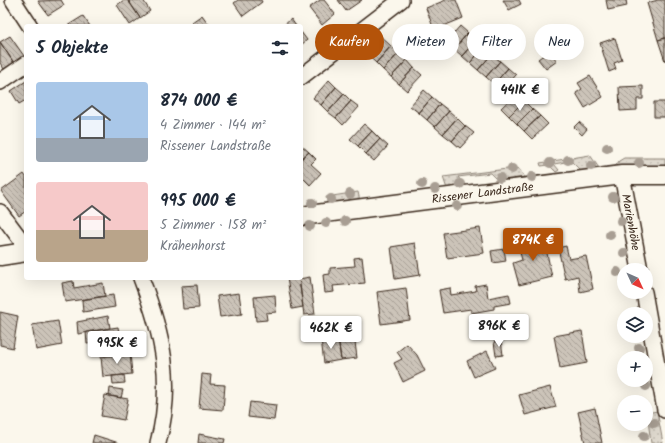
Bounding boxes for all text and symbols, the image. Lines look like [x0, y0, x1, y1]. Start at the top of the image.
chip: Kaufen [315, 24, 384, 60]
chip: Mieten [392, 24, 459, 60]
chip: Filter [467, 24, 526, 60]
chip: Neu [534, 24, 584, 60]
text: 5 Objekte [36, 35, 108, 62]
icon: filters [269, 37, 291, 59]
pin: 441K € [487, 78, 553, 112]
text: 441K € [500, 80, 540, 101]
text: 874 000 € [160, 88, 237, 115]
icon: home [68, 98, 116, 146]
text: 4 Zimmer · 144 m² [160, 115, 266, 136]
text: Rissener Landstraße [160, 136, 271, 157]
street label: Rissener Landstraße [430, 177, 535, 209]
text: 995 000 € [160, 188, 236, 215]
street label: Marienhöhe [616, 192, 646, 253]
icon: home [68, 198, 116, 246]
text: 5 Zimmer · 158 m² [160, 215, 266, 236]
pin: 874K € [500, 228, 566, 262]
text: 874K € [512, 230, 554, 251]
text: Krähenhorst [160, 236, 226, 257]
north arrow [617, 263, 653, 299]
map controls [617, 263, 653, 431]
button: layers [617, 307, 653, 343]
pin: 896K € [466, 314, 532, 348]
pin: 462K € [298, 316, 364, 350]
text: 896K € [478, 316, 520, 337]
text: 462K € [310, 318, 352, 339]
pin: 995K € [84, 331, 150, 365]
text: 995K € [97, 333, 137, 354]
button: + [617, 351, 653, 387]
button: − [617, 395, 653, 431]

